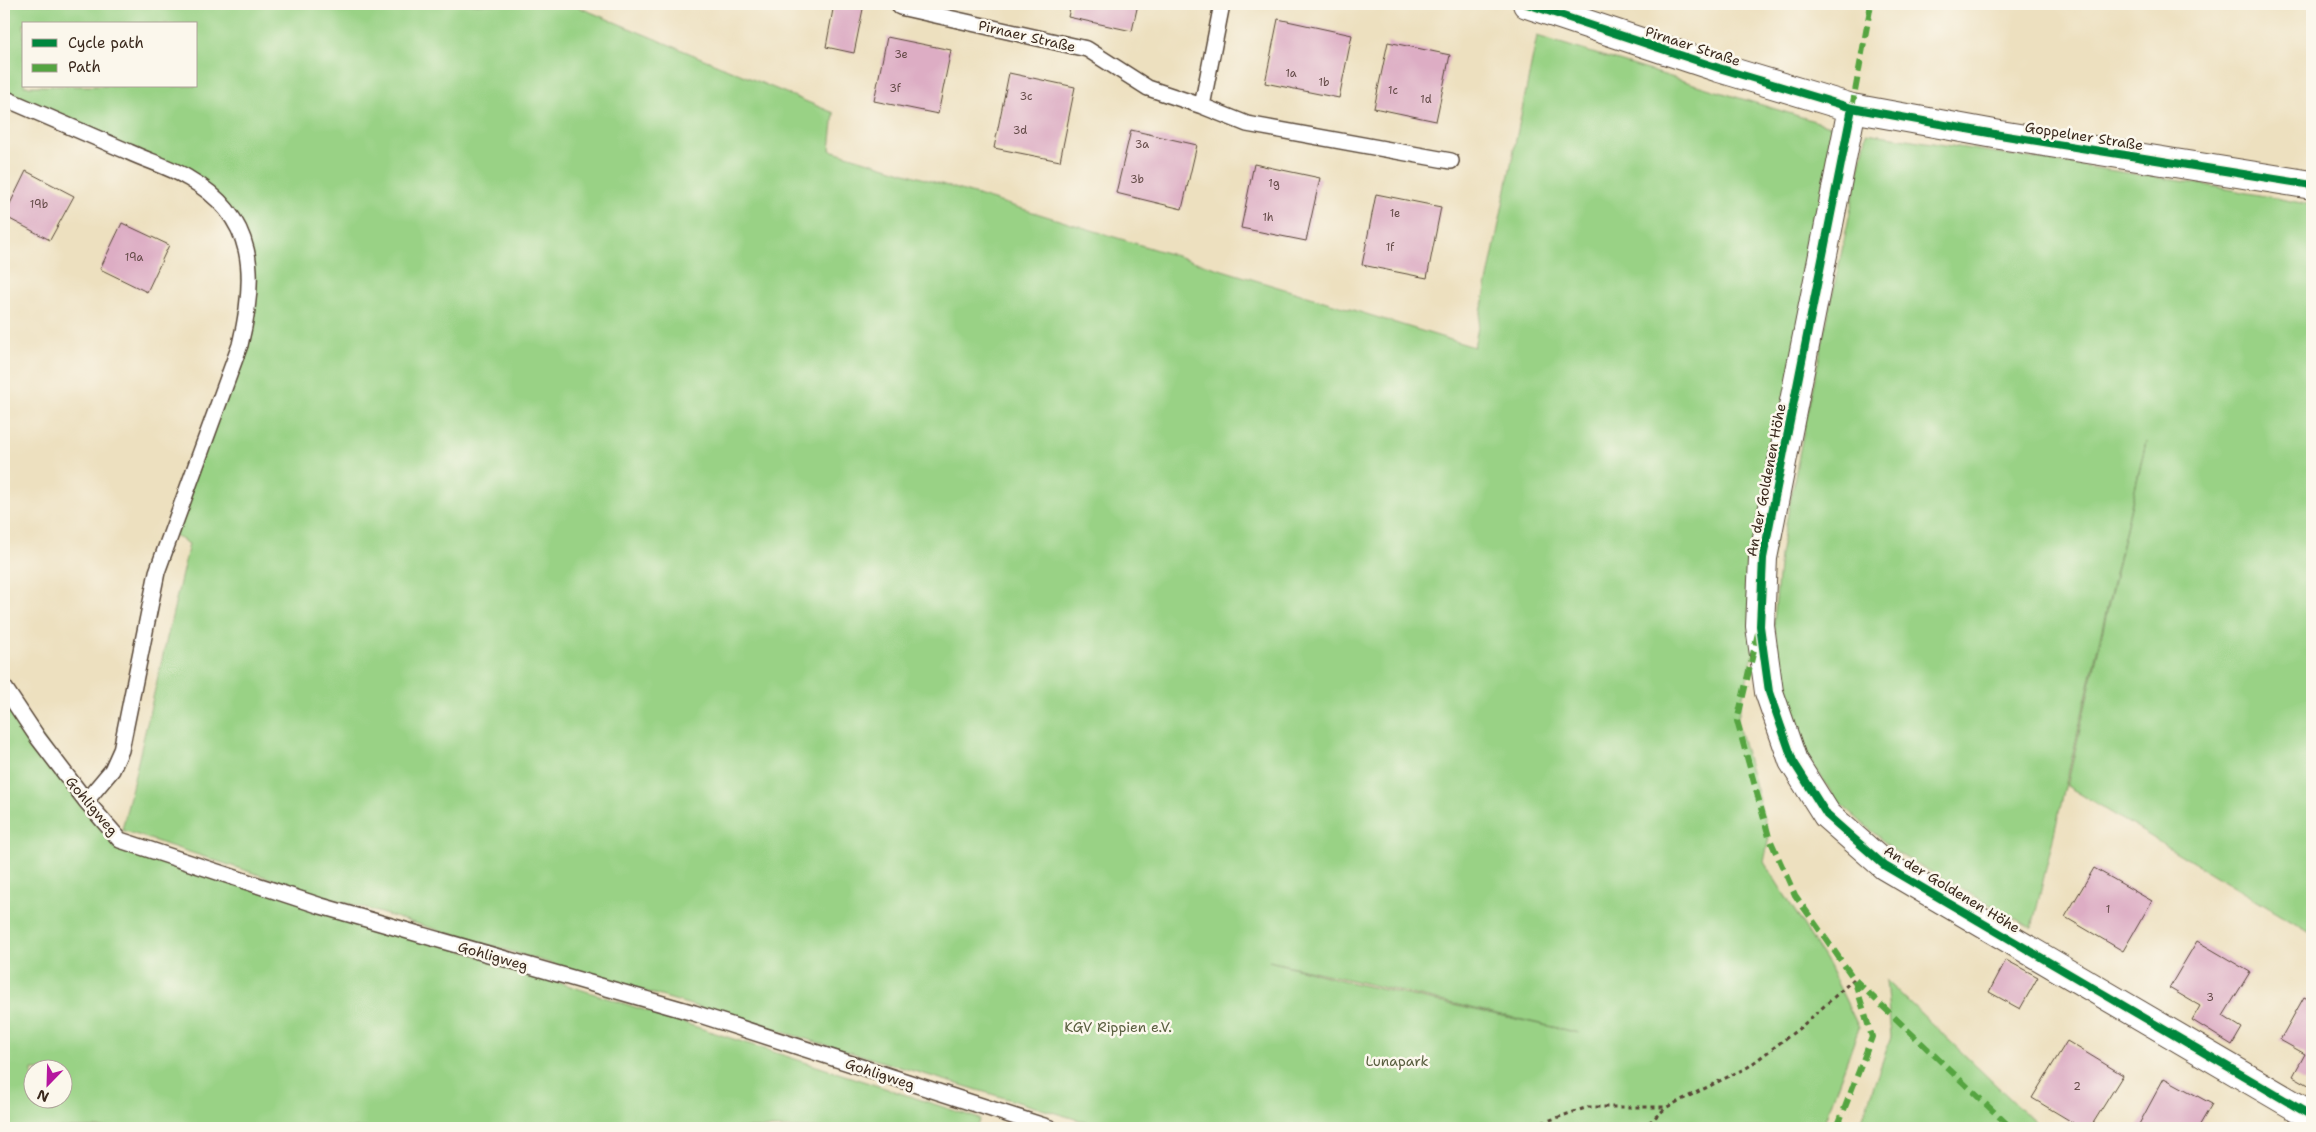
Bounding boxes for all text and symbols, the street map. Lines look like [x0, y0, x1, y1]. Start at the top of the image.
street label: Pirnaer Straße [977, 16, 1077, 56]
legend [22, 22, 198, 88]
street label: Pirnaer Straße [1643, 22, 1743, 70]
text: Cycle path [68, 33, 144, 53]
house number: 3e [894, 47, 908, 62]
text: Path [68, 57, 101, 77]
house number: 1a [1285, 66, 1297, 81]
house number: 1b [1319, 75, 1329, 90]
house number: 3f [889, 81, 902, 96]
house number: 1c [1388, 83, 1399, 98]
house number: 3c [1019, 89, 1033, 104]
house number: 1d [1420, 92, 1432, 107]
street label: Goppelner Straße [2024, 118, 2145, 154]
house number: 3d [1013, 123, 1027, 138]
house number: 3a [1135, 137, 1149, 152]
house number: 3b [1130, 172, 1144, 187]
house number: 1g [1268, 176, 1280, 191]
house number: 19b [30, 197, 48, 212]
house number: 1e [1390, 206, 1400, 221]
house number: 1h [1262, 210, 1274, 225]
house number: 1f [1386, 240, 1395, 255]
house number: 19a [125, 250, 143, 265]
street label: An der Goldenen Höhe [1742, 402, 1790, 558]
street label: Gohligweg [62, 773, 122, 839]
street label: An der Goldenen Höhe [1881, 841, 2023, 937]
house number: 1 [2106, 902, 2110, 917]
street label: Gohligweg [456, 937, 530, 975]
house number: 3 [2206, 990, 2214, 1005]
park label: KGV Rippien e.V. [1064, 1018, 1172, 1036]
park label: Lunapark [1366, 1052, 1428, 1070]
street label: Gohligweg [843, 1054, 917, 1094]
north arrow [22, 1060, 72, 1110]
house number: 2 [2073, 1079, 2081, 1094]
text: N [34, 1086, 52, 1106]

